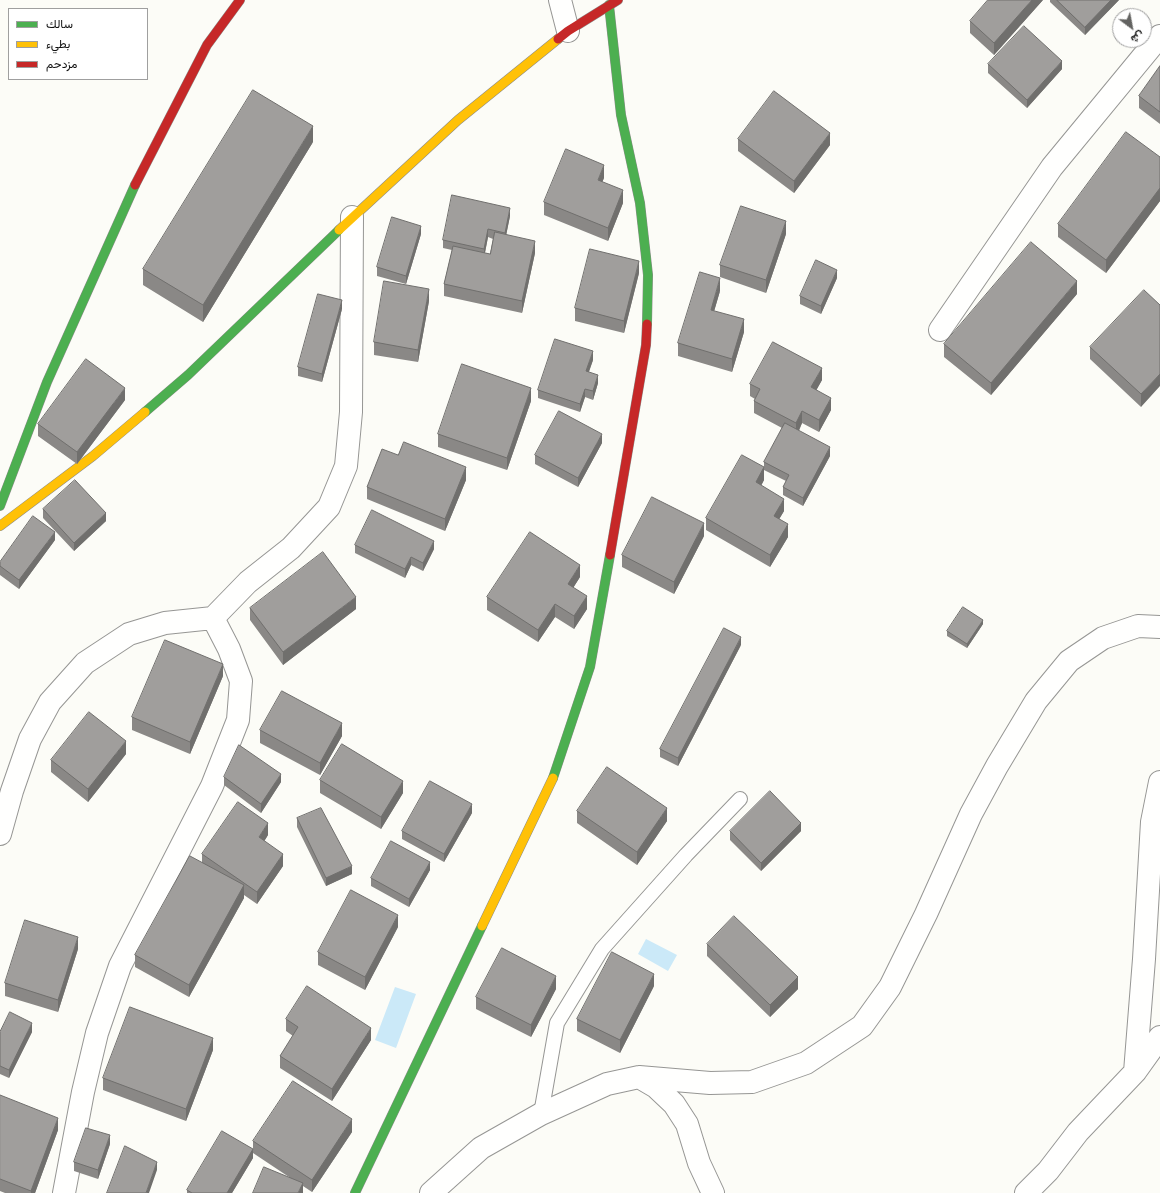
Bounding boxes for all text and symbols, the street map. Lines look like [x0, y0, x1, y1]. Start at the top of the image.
legend [8, 8, 148, 80]
north arrow [1112, 8, 1152, 48]
text: سالك [46, 15, 73, 31]
text: ش [1129, 28, 1148, 48]
text: بطيء [46, 35, 70, 51]
text: مزدحم [46, 55, 77, 71]

